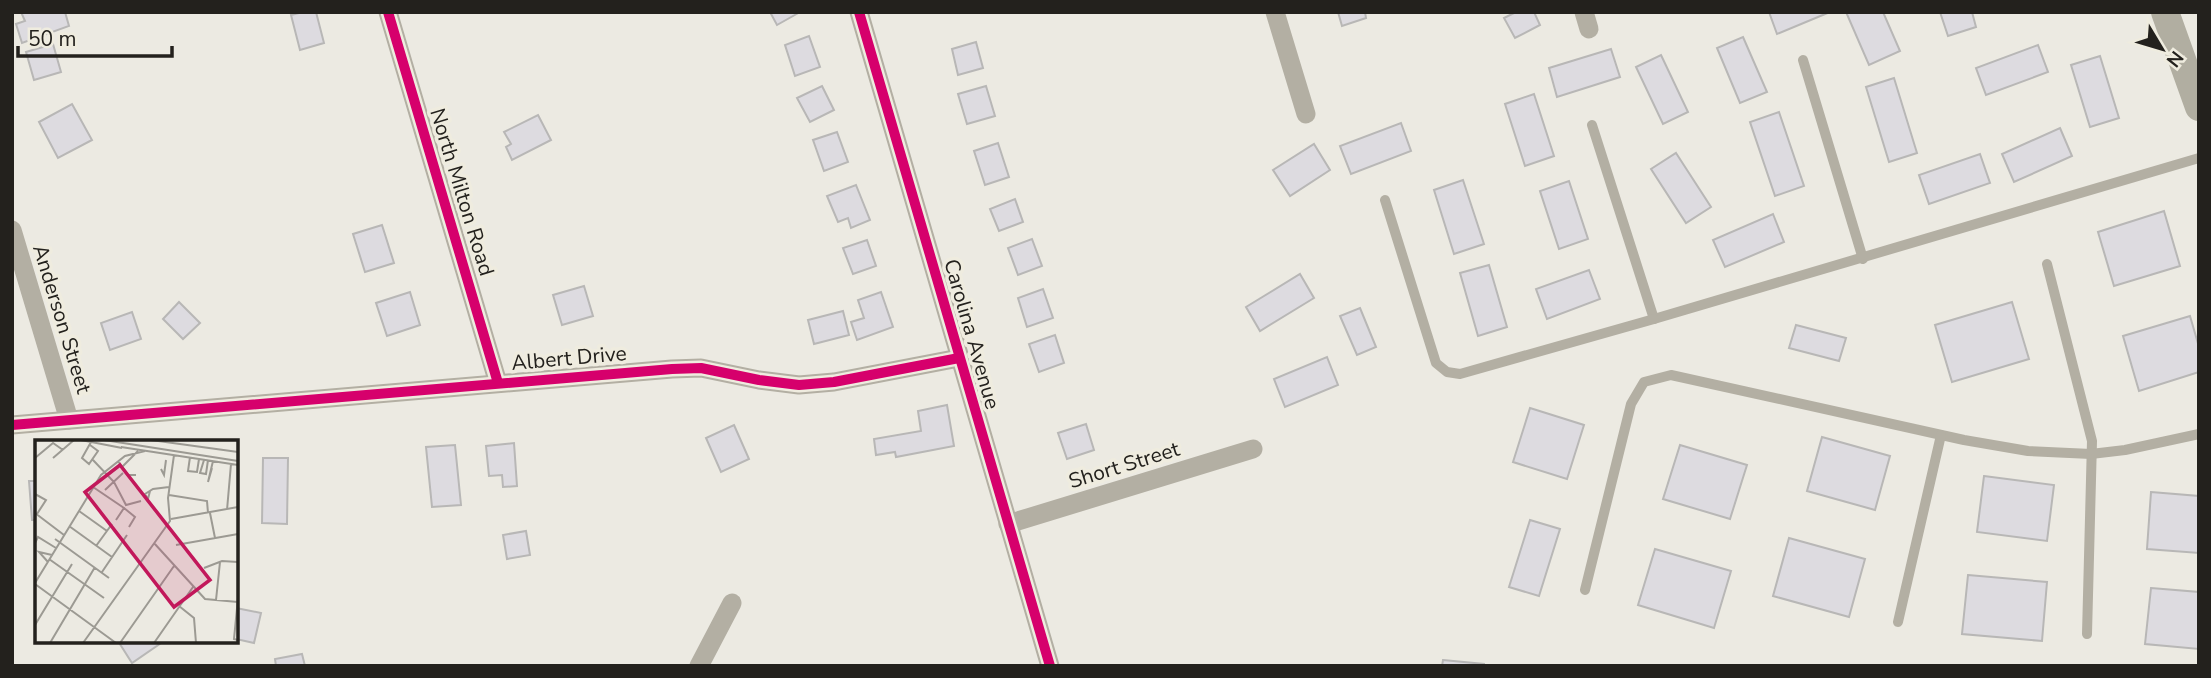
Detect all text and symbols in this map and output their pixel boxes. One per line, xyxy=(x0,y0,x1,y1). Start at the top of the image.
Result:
scale bar xyxy=(18,14,172,58)
north arrow xyxy=(2127,14,2197,84)
text: 50 m xyxy=(28,25,77,53)
text: N xyxy=(2160,45,2189,72)
street label: North Milton Road xyxy=(423,105,501,279)
street label: Anderson Street xyxy=(26,241,98,398)
street label: Carolina Avenue xyxy=(937,256,1007,412)
street label: Albert Drive xyxy=(510,339,628,377)
street label: Short Street xyxy=(1065,435,1184,495)
inset map xyxy=(35,440,238,643)

